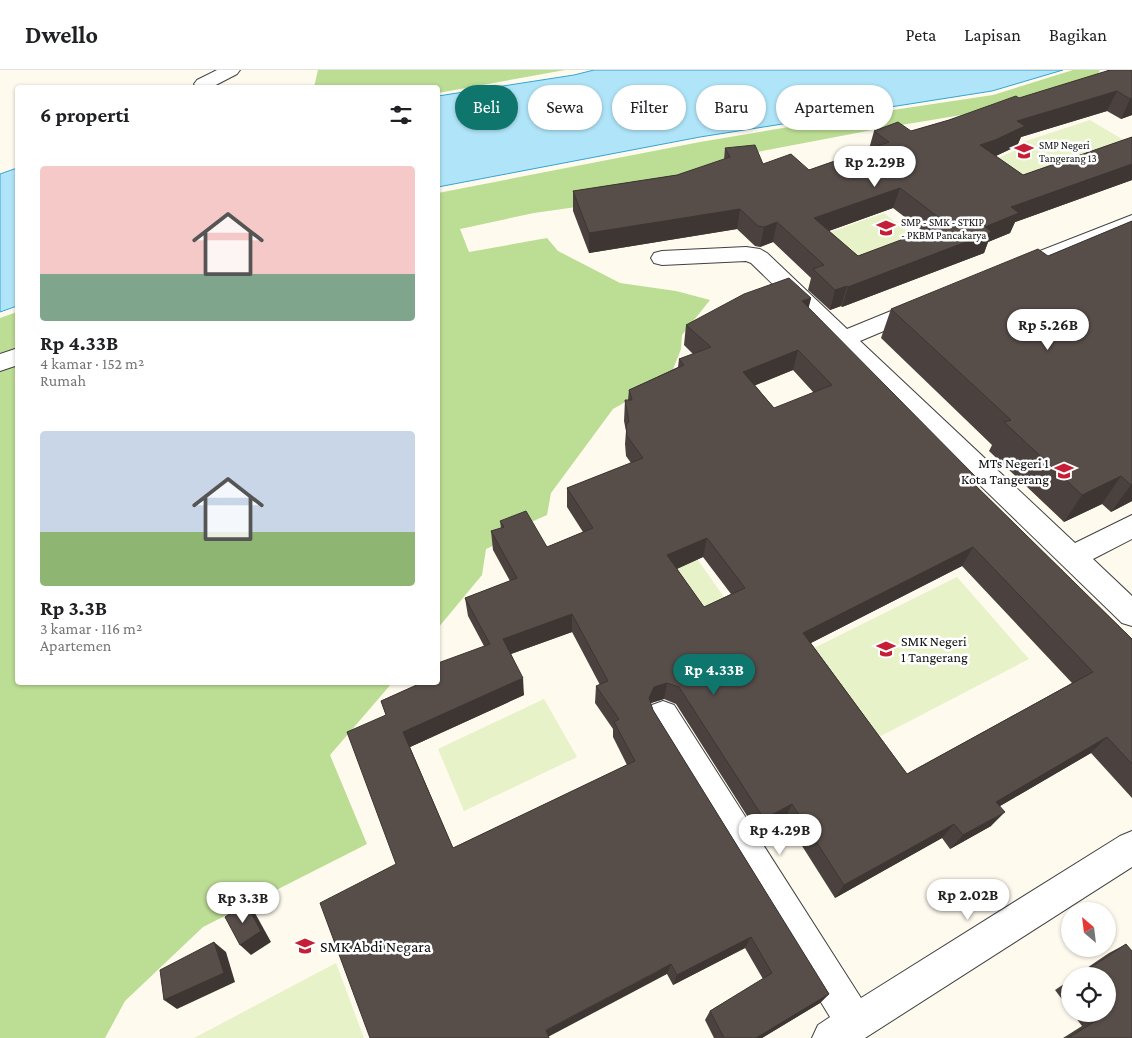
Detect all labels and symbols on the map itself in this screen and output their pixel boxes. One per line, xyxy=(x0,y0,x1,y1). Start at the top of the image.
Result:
place label: SMP Negeri Tangerang 13 xyxy=(1039,139,1097,165)
school or university icon: SMP Negeri Tangerang 13 xyxy=(1013,140,1035,162)
pin: Rp 2.29B xyxy=(823,146,927,188)
place label: SMP - SMK - STKIP - PKBM Pancakarya xyxy=(901,216,986,242)
school or university icon: SMP - SMK - STKIP - PKBM Pancakarya xyxy=(875,217,897,239)
pin: Rp 5.26B xyxy=(996,308,1100,351)
place label: MTs Negeri 1 Kota Tangerang xyxy=(961,455,1049,487)
school or university icon: MTs Negeri 1 Kota Tangerang xyxy=(1053,460,1075,482)
place label: SMK Negeri 1 Tangerang xyxy=(901,633,968,665)
school or university icon: SMK Negeri 1 Tangerang xyxy=(875,638,897,660)
pin: Rp 4.33B xyxy=(662,654,766,696)
pin: Rp 4.29B xyxy=(728,814,832,856)
pin: Rp 2.02B xyxy=(916,878,1020,921)
pin: Rp 3.3B xyxy=(197,882,289,924)
north arrow xyxy=(1061,902,1116,958)
school or university icon: SMK Abdi Negara xyxy=(294,935,316,957)
place label: SMK Abdi Negara xyxy=(320,938,432,956)

